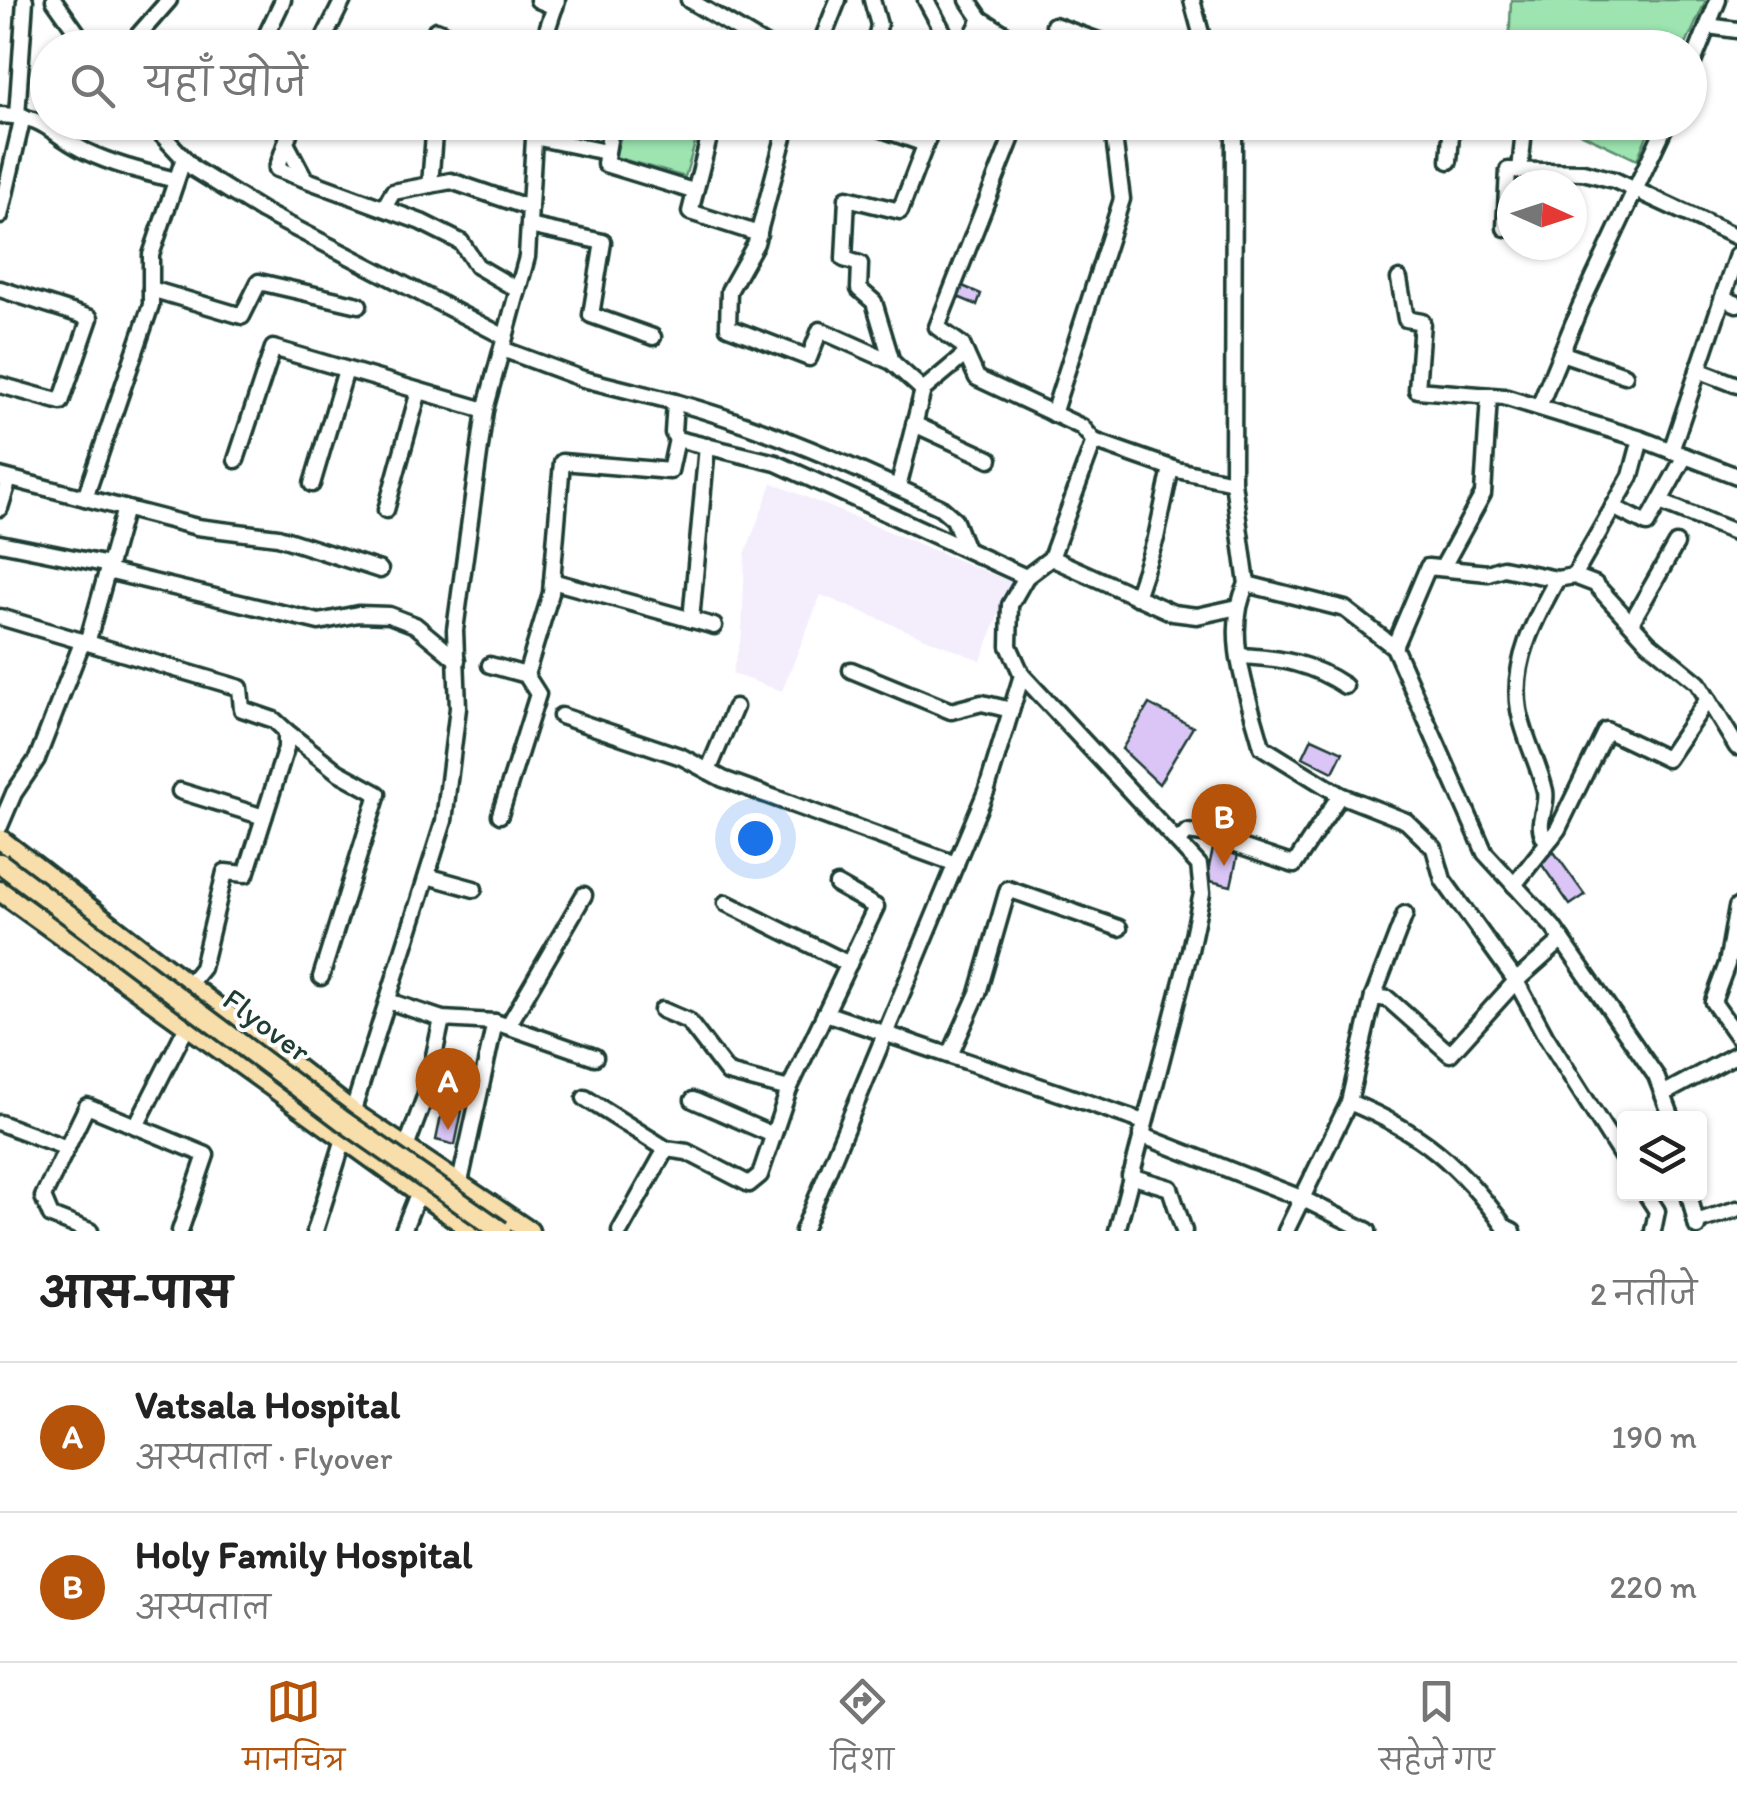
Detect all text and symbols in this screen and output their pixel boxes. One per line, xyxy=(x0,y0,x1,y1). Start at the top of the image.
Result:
search box xyxy=(30,30,1707,140)
icon: search xyxy=(65,58,120,113)
text: यहाँ खोजें xyxy=(145,59,307,105)
north arrow xyxy=(1497,170,1587,260)
pin: B xyxy=(1192,784,1256,866)
your location xyxy=(730,813,781,864)
street label: Flyover xyxy=(216,980,318,1070)
pin: A xyxy=(416,1048,480,1130)
map controls xyxy=(1617,1111,1707,1201)
button: layers xyxy=(1617,1111,1707,1201)
text: आस-पास xyxy=(40,1267,232,1318)
text: 2 नतीजे xyxy=(1590,1275,1697,1313)
text: Vatsala Hospital xyxy=(135,1382,400,1428)
text: A xyxy=(62,1418,83,1456)
text: 190 m xyxy=(1612,1418,1697,1456)
text: अस्पताल · Flyover xyxy=(135,1439,393,1477)
text: Holy Family Hospital xyxy=(135,1532,472,1578)
text: B xyxy=(62,1568,83,1606)
text: 220 m xyxy=(1610,1568,1697,1606)
text: अस्पताल xyxy=(135,1589,271,1627)
tab: मानचित्र xyxy=(243,1674,345,1791)
tab: दिशा xyxy=(830,1674,894,1791)
tab: सहेजे गए xyxy=(1379,1674,1494,1791)

